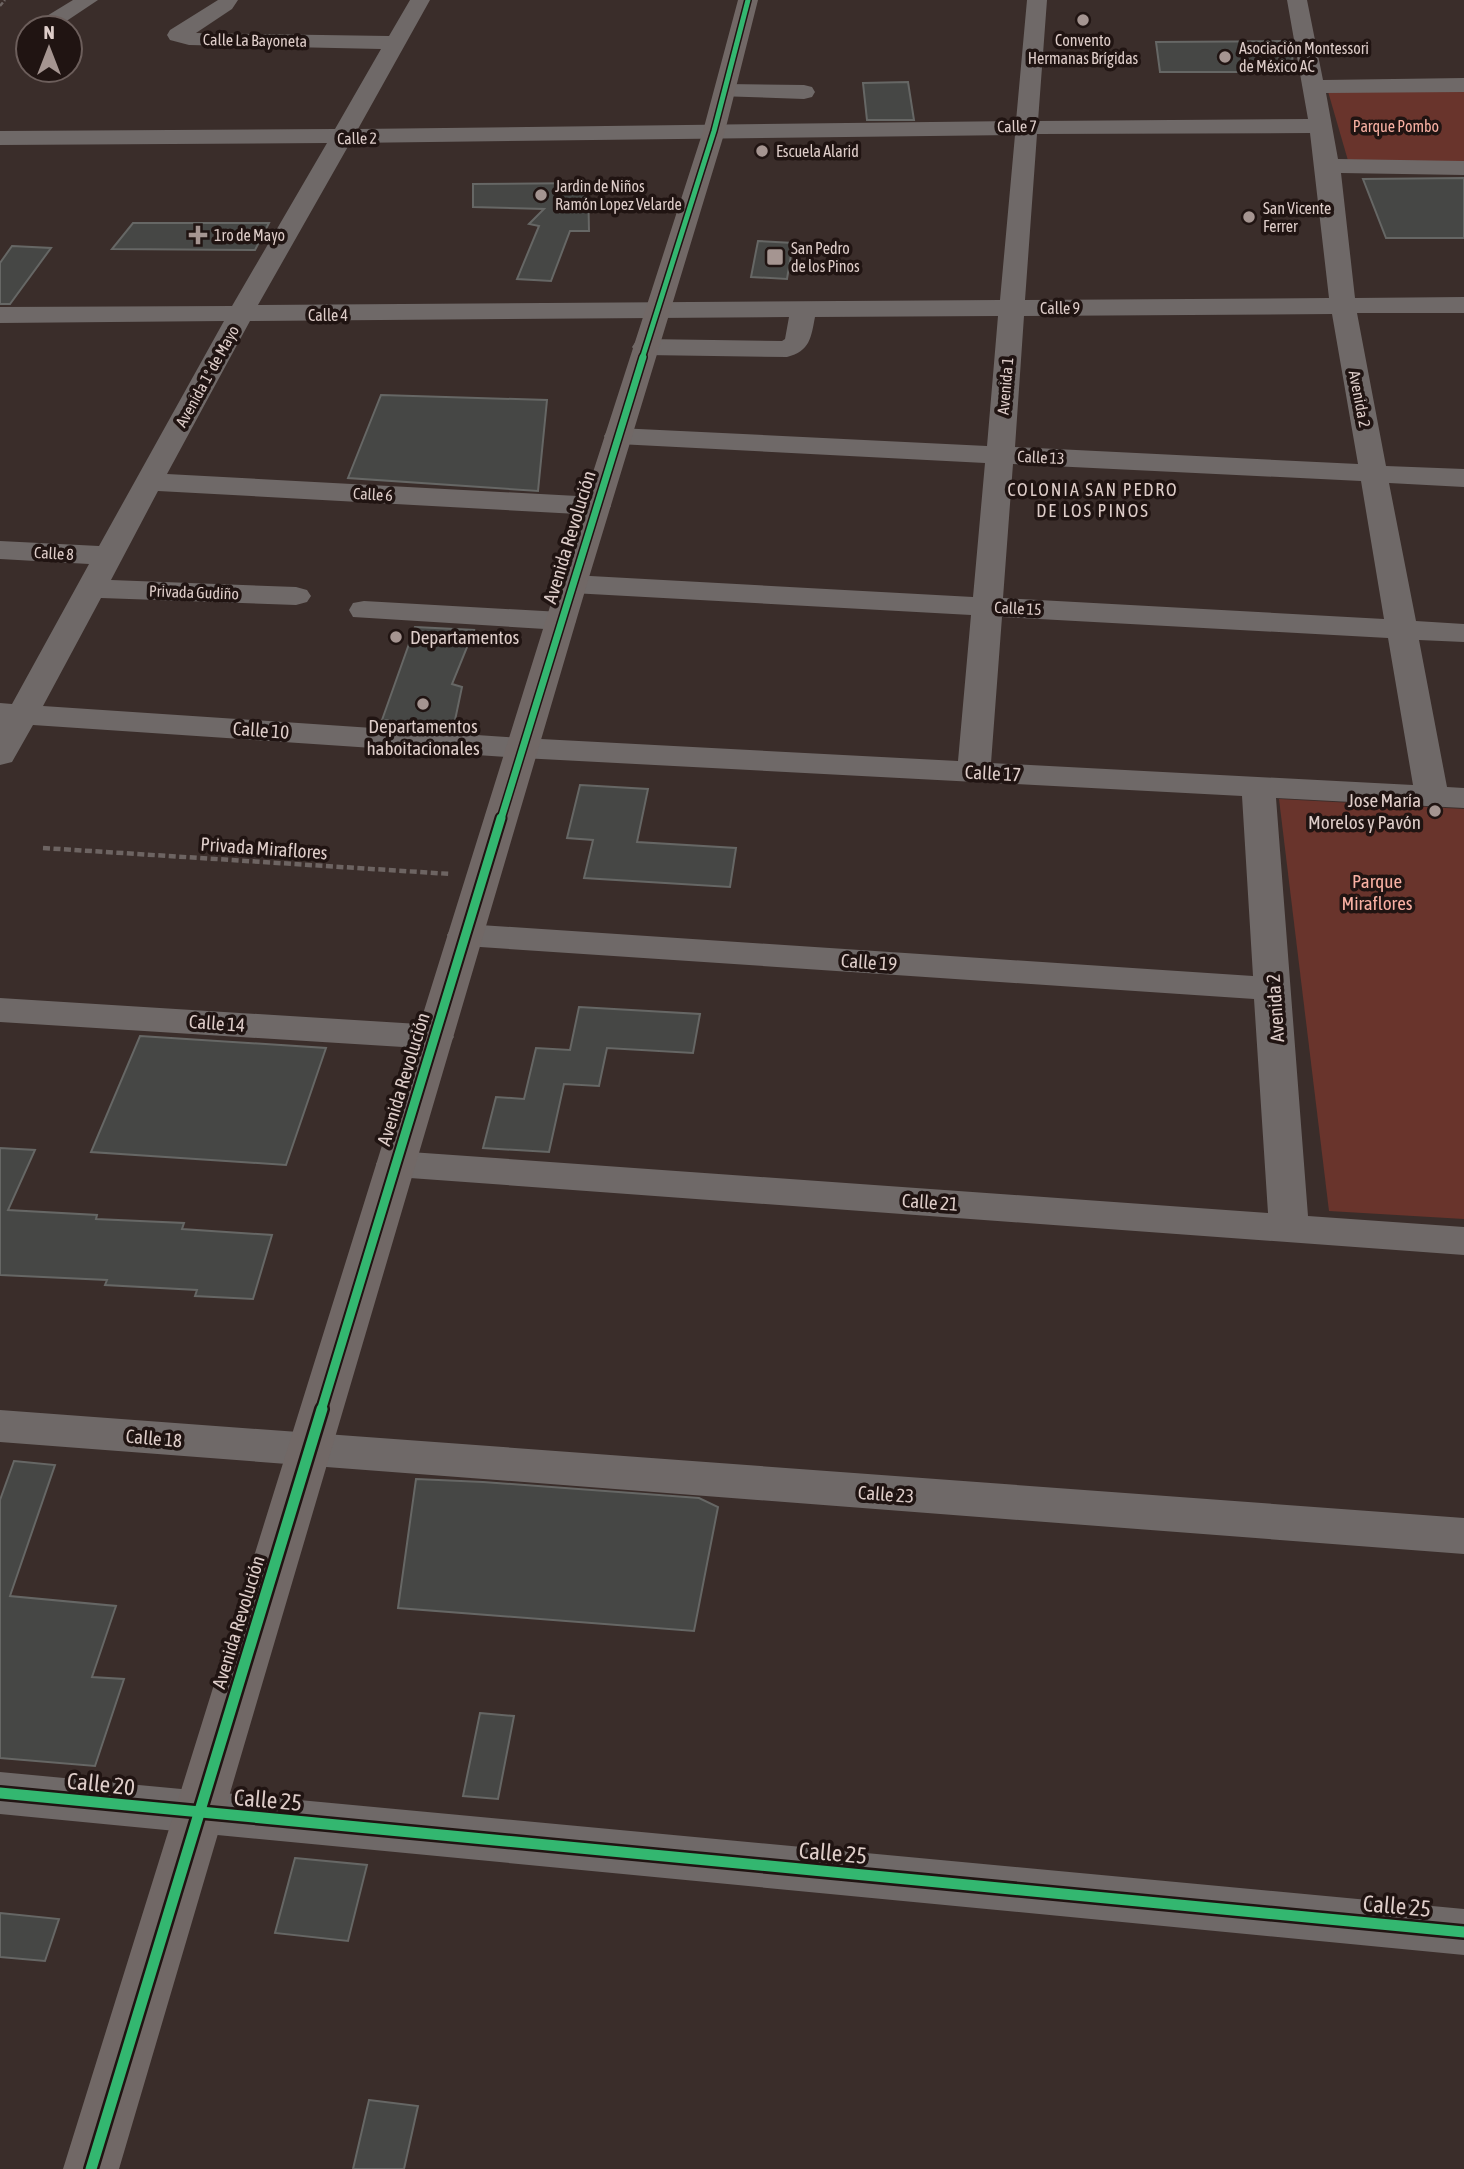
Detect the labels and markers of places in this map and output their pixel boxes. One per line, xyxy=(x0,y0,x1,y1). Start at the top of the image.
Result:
marker: Convento Hermanas Brígidas xyxy=(1075,12,1091,28)
place label: Convento Hermanas Brígidas xyxy=(1028,31,1139,68)
place label: Asociación Montessori de México AC xyxy=(1239,39,1369,75)
marker: Asociación Montessori de México AC xyxy=(1217,49,1233,65)
place label: Escuela Alarid xyxy=(776,142,859,160)
marker: Escuela Alarid xyxy=(754,143,770,159)
place label: Jardin de Niños Ramón Lopez Velarde xyxy=(555,177,682,214)
marker: Jardin de Niños Ramón Lopez Velarde xyxy=(533,187,549,203)
place label: San Vicente Ferrer xyxy=(1263,199,1331,235)
marker: San Vicente Ferrer xyxy=(1241,209,1257,225)
marker: 1ro de Mayo xyxy=(188,225,208,245)
place label: 1ro de Mayo xyxy=(214,226,285,245)
place label: San Pedro de los Pinos xyxy=(791,239,860,275)
marker: San Pedro de los Pinos xyxy=(765,247,785,267)
place label: Departamentos xyxy=(410,626,520,648)
marker: Departamentos xyxy=(388,629,404,645)
marker: Departamentos haboitacionales xyxy=(415,696,431,712)
place label: Departamentos haboitacionales xyxy=(366,715,480,759)
place label: Jose María Morelos y Pavón xyxy=(1308,789,1421,833)
marker: Jose María Morelos y Pavón xyxy=(1427,803,1443,819)

